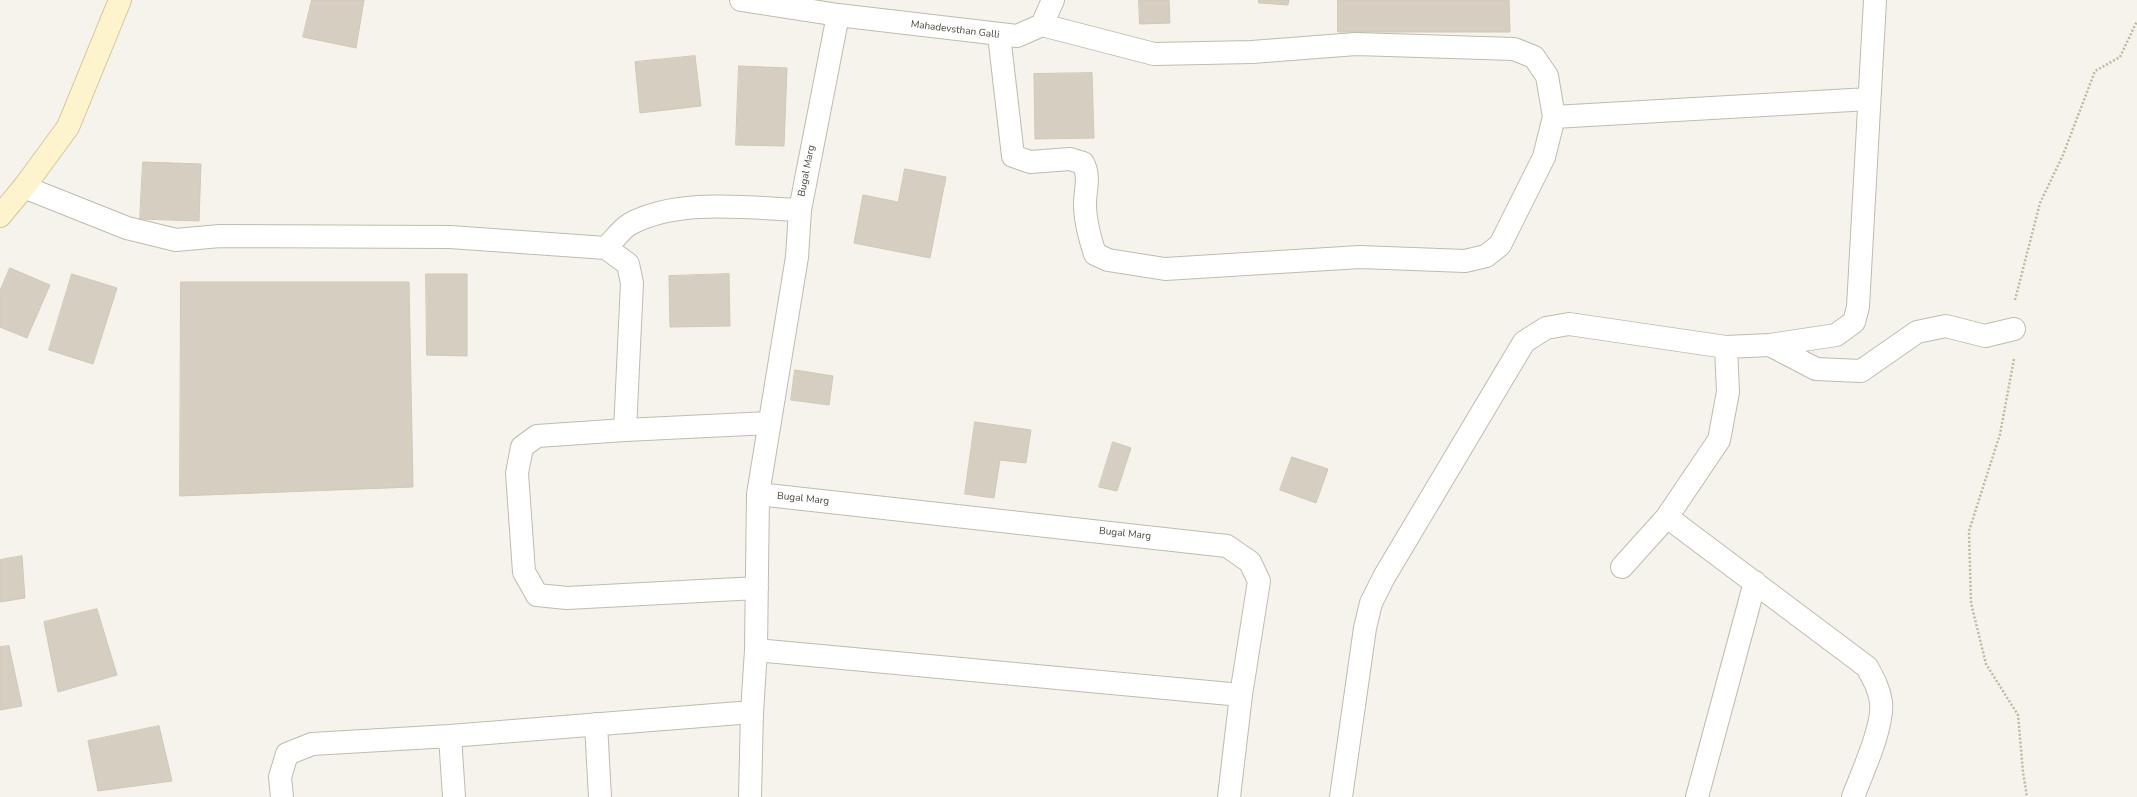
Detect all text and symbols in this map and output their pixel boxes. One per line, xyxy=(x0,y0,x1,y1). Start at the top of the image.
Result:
street label: Mahadevsthan Galli xyxy=(910,19,1000,41)
street label: Bugal Marg xyxy=(796,144,818,198)
street label: Bugal Marg xyxy=(776,490,830,508)
street label: Bugal Marg xyxy=(1098,525,1152,543)

